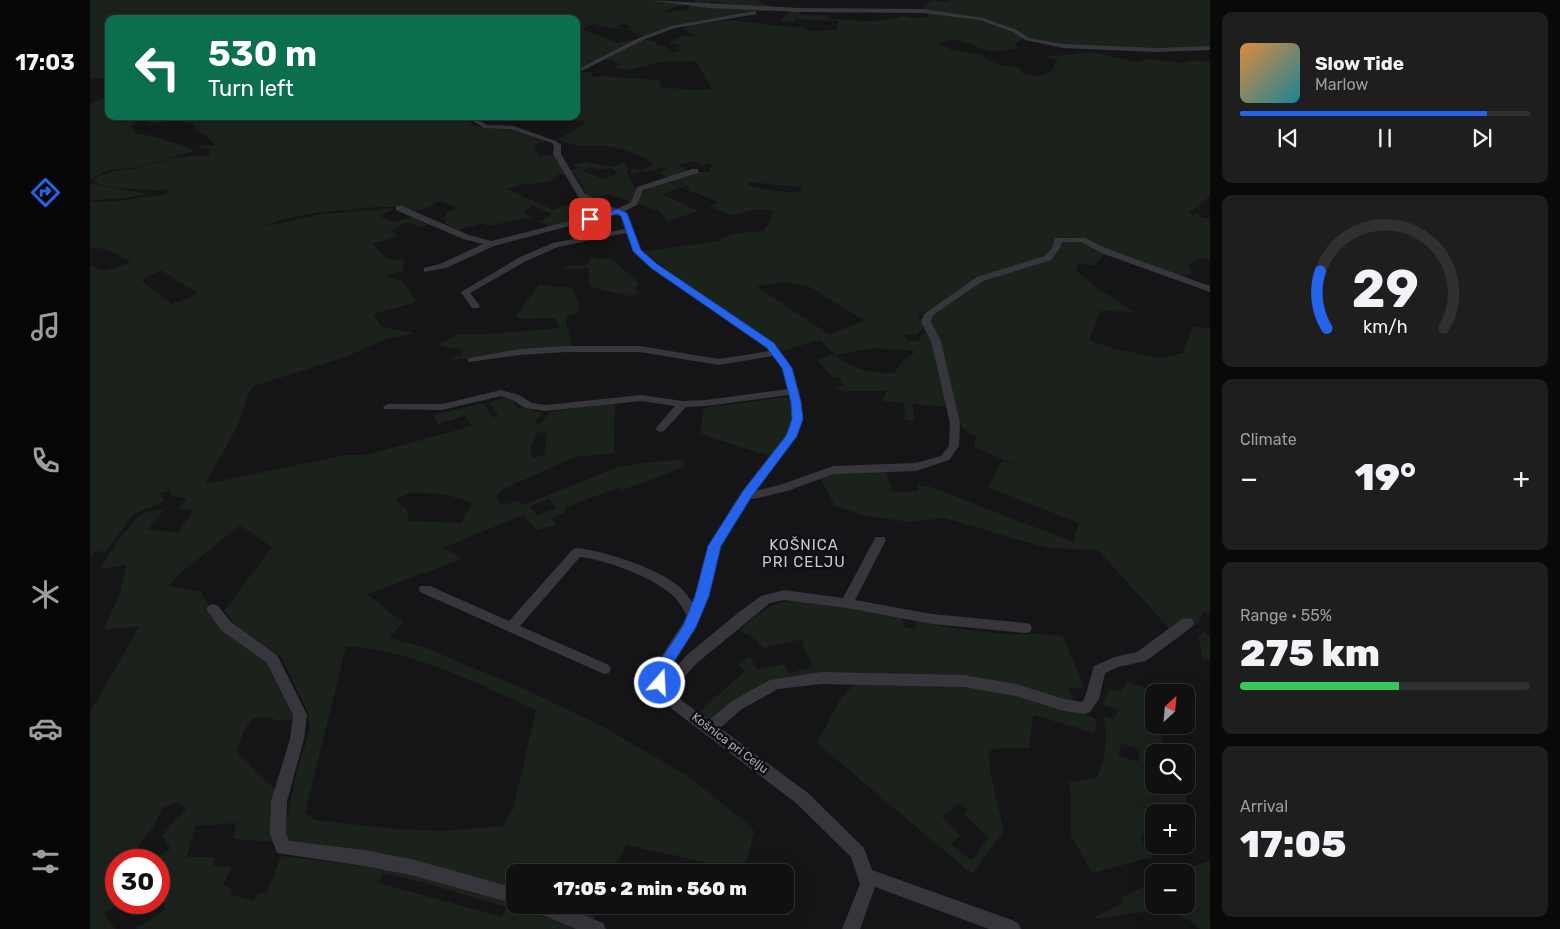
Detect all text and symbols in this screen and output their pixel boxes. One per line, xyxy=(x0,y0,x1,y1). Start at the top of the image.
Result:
text: 530 m xyxy=(208,33,317,75)
icon: left xyxy=(125,35,190,100)
text: 17:03 xyxy=(15,49,75,76)
text: Slow Tide xyxy=(1315,52,1404,75)
text: Turn left xyxy=(208,75,294,102)
text: Marlow xyxy=(1315,75,1368,94)
icon: previous xyxy=(1274,124,1302,152)
icon: pause xyxy=(1371,124,1399,152)
icon: next xyxy=(1468,124,1496,152)
icon: directions xyxy=(28,175,63,210)
pin xyxy=(569,198,611,240)
icon: arrive xyxy=(576,205,604,233)
text: 29 xyxy=(1351,258,1419,320)
icon: music xyxy=(28,309,63,344)
text: km/h xyxy=(1363,316,1407,337)
text: Climate xyxy=(1240,430,1297,449)
icon: phone xyxy=(28,443,63,478)
text: 19° xyxy=(1355,454,1416,500)
text: − xyxy=(1240,462,1258,495)
text: + xyxy=(1513,462,1530,495)
district label: KOŠNICA PRI CELJU xyxy=(762,536,846,571)
icon: climate xyxy=(28,577,63,612)
text: Range · 55% xyxy=(1240,606,1332,625)
text: 275 km xyxy=(1240,630,1380,676)
position arrow xyxy=(633,656,685,708)
north arrow xyxy=(1145,684,1195,734)
map controls xyxy=(1145,684,1195,914)
street label: Košnica pri Celju xyxy=(689,710,771,776)
icon: car xyxy=(28,711,63,746)
button: search xyxy=(1145,744,1195,794)
text: Arrival xyxy=(1240,797,1288,816)
button: + xyxy=(1145,804,1195,854)
text: 17:05 xyxy=(1240,821,1346,867)
icon: filters xyxy=(28,844,63,879)
speed limit sign: 30 xyxy=(105,849,170,914)
button: − xyxy=(1145,864,1195,914)
text: 17:05 · 2 min · 560 m xyxy=(553,877,747,900)

